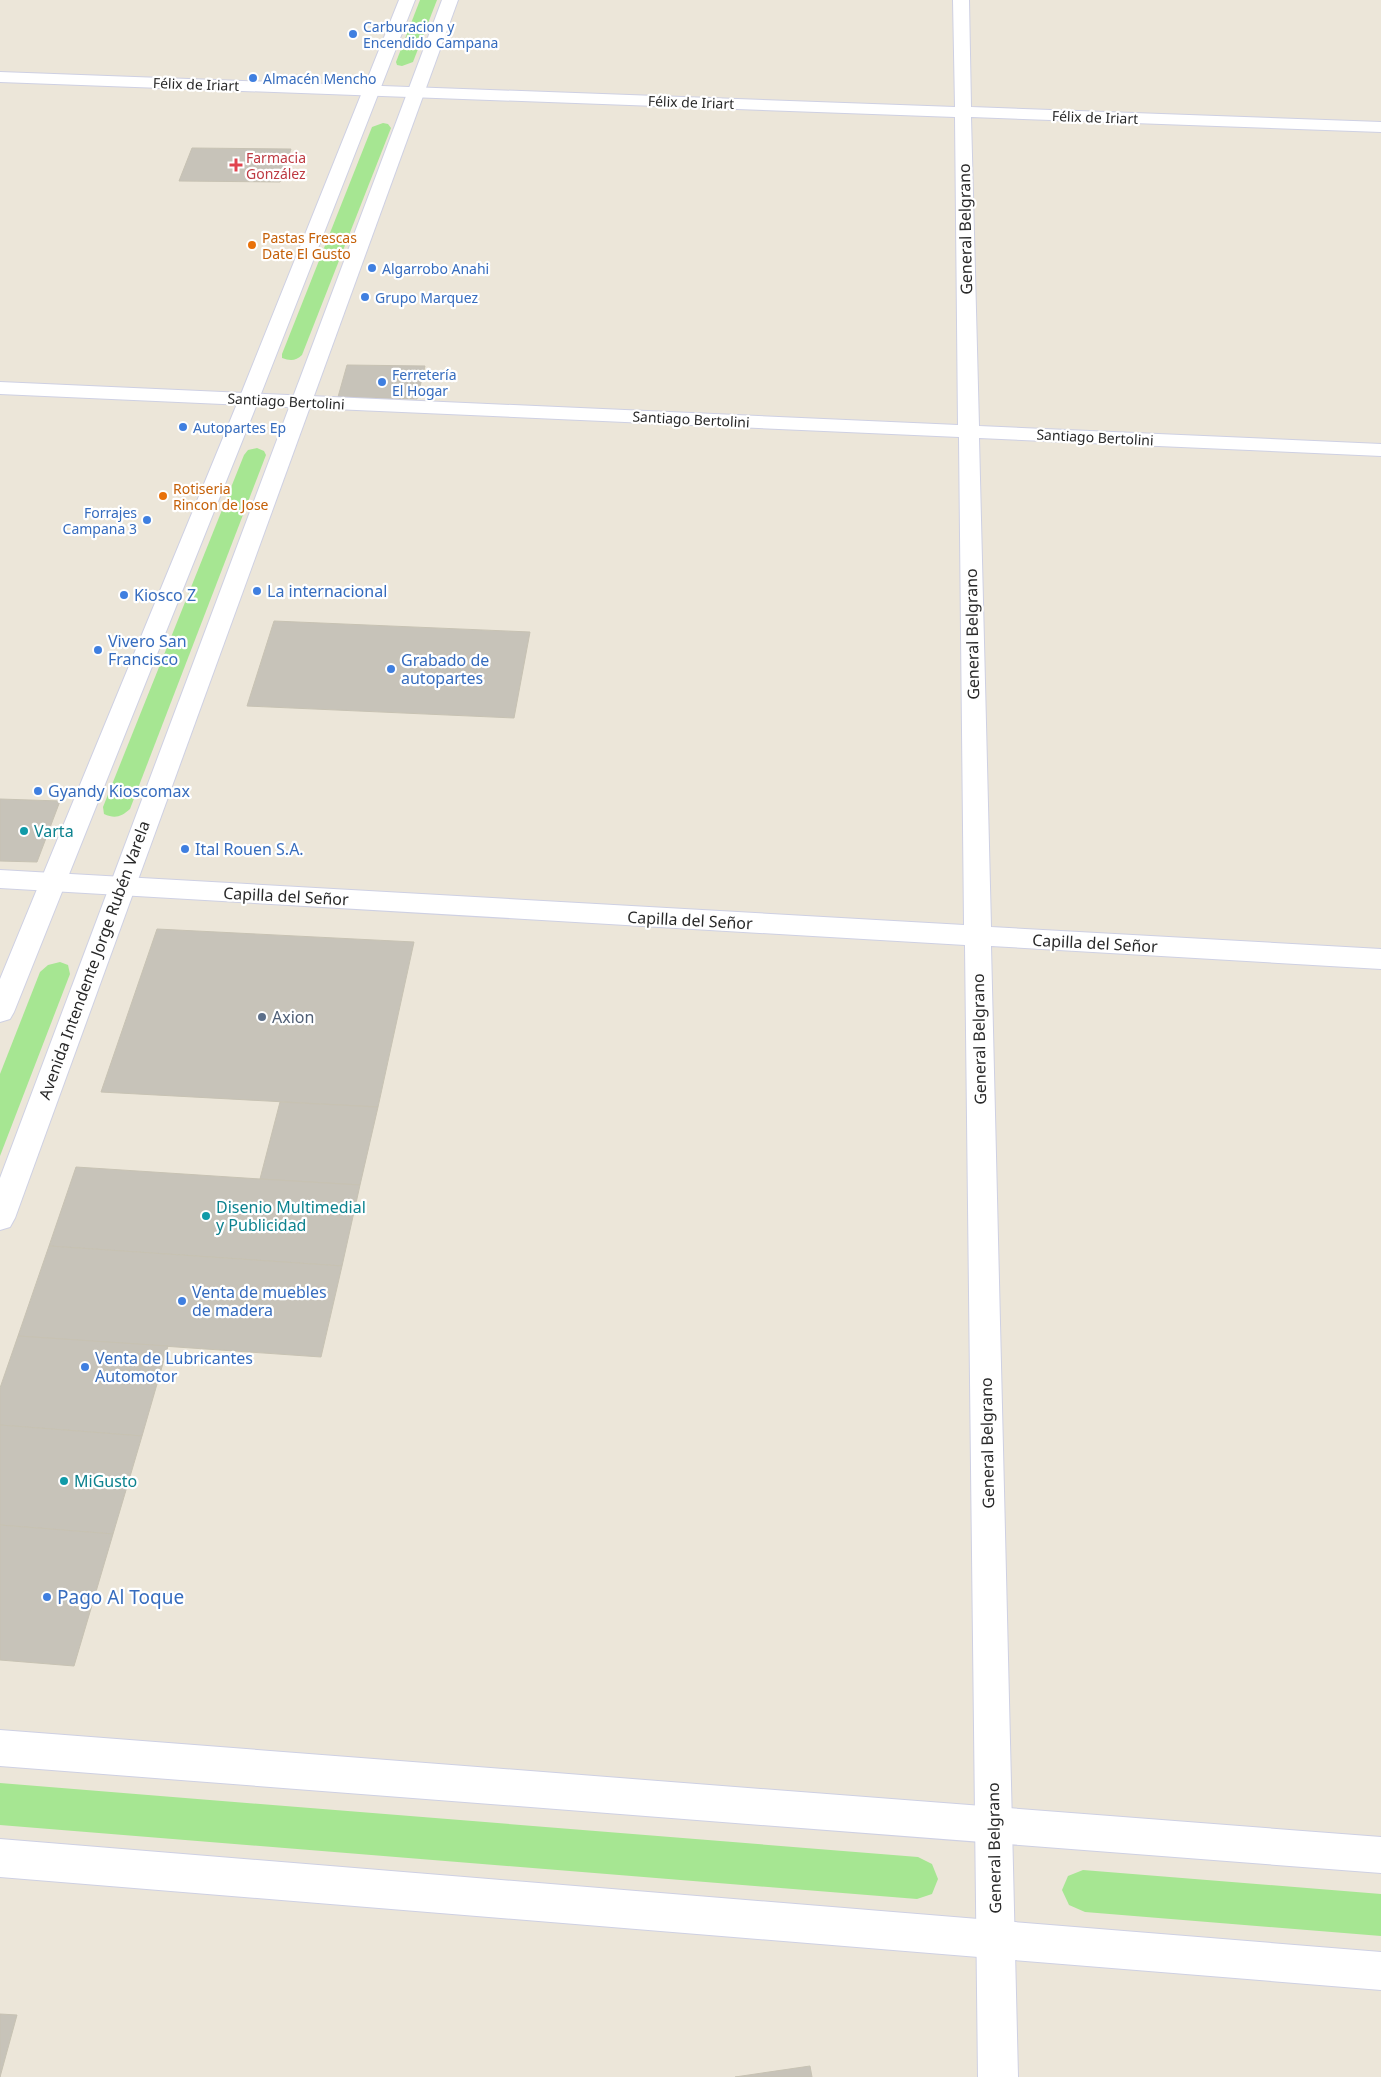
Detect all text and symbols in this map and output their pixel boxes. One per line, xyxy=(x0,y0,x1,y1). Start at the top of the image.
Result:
place label: Carburacion y Encendido Campana xyxy=(363,17,498,52)
marker: Carburacion y Encendido Campana xyxy=(347,28,359,40)
place label: Almacén Mencho xyxy=(263,69,377,88)
marker: Almacén Mencho xyxy=(247,72,259,84)
street label: Félix de Iriart xyxy=(152,73,240,95)
street label: Félix de Iriart xyxy=(647,91,735,113)
street label: Félix de Iriart xyxy=(1051,106,1139,128)
place label: Farmacia González xyxy=(246,148,306,183)
marker: Farmacia González xyxy=(230,159,242,171)
street label: General Belgrano xyxy=(953,163,977,295)
place label: Pastas Frescas Date El Gusto xyxy=(262,228,357,263)
marker: Pastas Frescas Date El Gusto xyxy=(246,239,258,251)
place label: Algarrobo Anahi xyxy=(382,259,489,278)
marker: Algarrobo Anahi xyxy=(366,262,378,274)
place label: Grupo Marquez xyxy=(375,288,478,307)
marker: Grupo Marquez xyxy=(359,291,371,303)
place label: Ferretería El Hogar xyxy=(392,365,457,400)
marker: Ferretería El Hogar xyxy=(376,376,388,388)
street label: Santiago Bertolini xyxy=(227,388,345,414)
street label: Santiago Bertolini xyxy=(632,406,750,432)
place label: Autopartes Ep xyxy=(193,418,286,437)
marker: Autopartes Ep xyxy=(177,421,189,433)
street label: Santiago Bertolini xyxy=(1036,424,1154,450)
place label: Rotiseria Rincon de Jose xyxy=(173,479,269,514)
marker: Rotiseria Rincon de Jose xyxy=(157,490,169,502)
place label: Forrajes Campana 3 xyxy=(63,503,137,538)
marker: Forrajes Campana 3 xyxy=(141,514,153,526)
street label: General Belgrano xyxy=(960,568,984,700)
place label: La internacional xyxy=(267,580,387,602)
place label: Kiosco Z xyxy=(134,584,196,606)
marker: La internacional xyxy=(251,585,263,597)
marker: Kiosco Z xyxy=(118,589,130,601)
place label: Vivero San Francisco xyxy=(108,630,187,670)
marker: Vivero San Francisco xyxy=(92,644,104,656)
place label: Grabado de autopartes xyxy=(401,649,489,689)
marker: Grabado de autopartes xyxy=(385,663,397,675)
place label: Gyandy Kioscomax xyxy=(48,780,191,802)
marker: Gyandy Kioscomax xyxy=(32,785,44,797)
street label: Avenida Intendente Jorge Rubén Varela xyxy=(33,818,155,1102)
place label: Varta xyxy=(34,820,74,842)
marker: Varta xyxy=(18,825,30,837)
place label: Ital Rouen S.A. xyxy=(195,838,304,860)
marker: Ital Rouen S.A. xyxy=(179,843,191,855)
street label: Capilla del Señor xyxy=(223,882,350,910)
street label: Capilla del Señor xyxy=(627,906,754,934)
street label: Capilla del Señor xyxy=(1032,929,1159,957)
street label: General Belgrano xyxy=(967,973,991,1105)
place label: Axion xyxy=(272,1006,314,1028)
marker: Axion xyxy=(256,1011,268,1023)
place label: Disenio Multimedial y Publicidad xyxy=(216,1196,366,1236)
marker: Disenio Multimedial y Publicidad xyxy=(200,1210,212,1222)
place label: Venta de muebles de madera xyxy=(192,1281,327,1321)
marker: Venta de muebles de madera xyxy=(176,1295,188,1307)
place label: Venta de Lubricantes Automotor xyxy=(95,1347,253,1387)
marker: Venta de Lubricantes Automotor xyxy=(79,1361,91,1373)
street label: General Belgrano xyxy=(975,1377,999,1509)
place label: MiGusto xyxy=(74,1470,137,1492)
marker: MiGusto xyxy=(58,1475,70,1487)
place label: Pago Al Toque xyxy=(57,1584,184,1610)
marker: Pago Al Toque xyxy=(41,1591,53,1603)
street label: General Belgrano xyxy=(982,1782,1006,1914)

